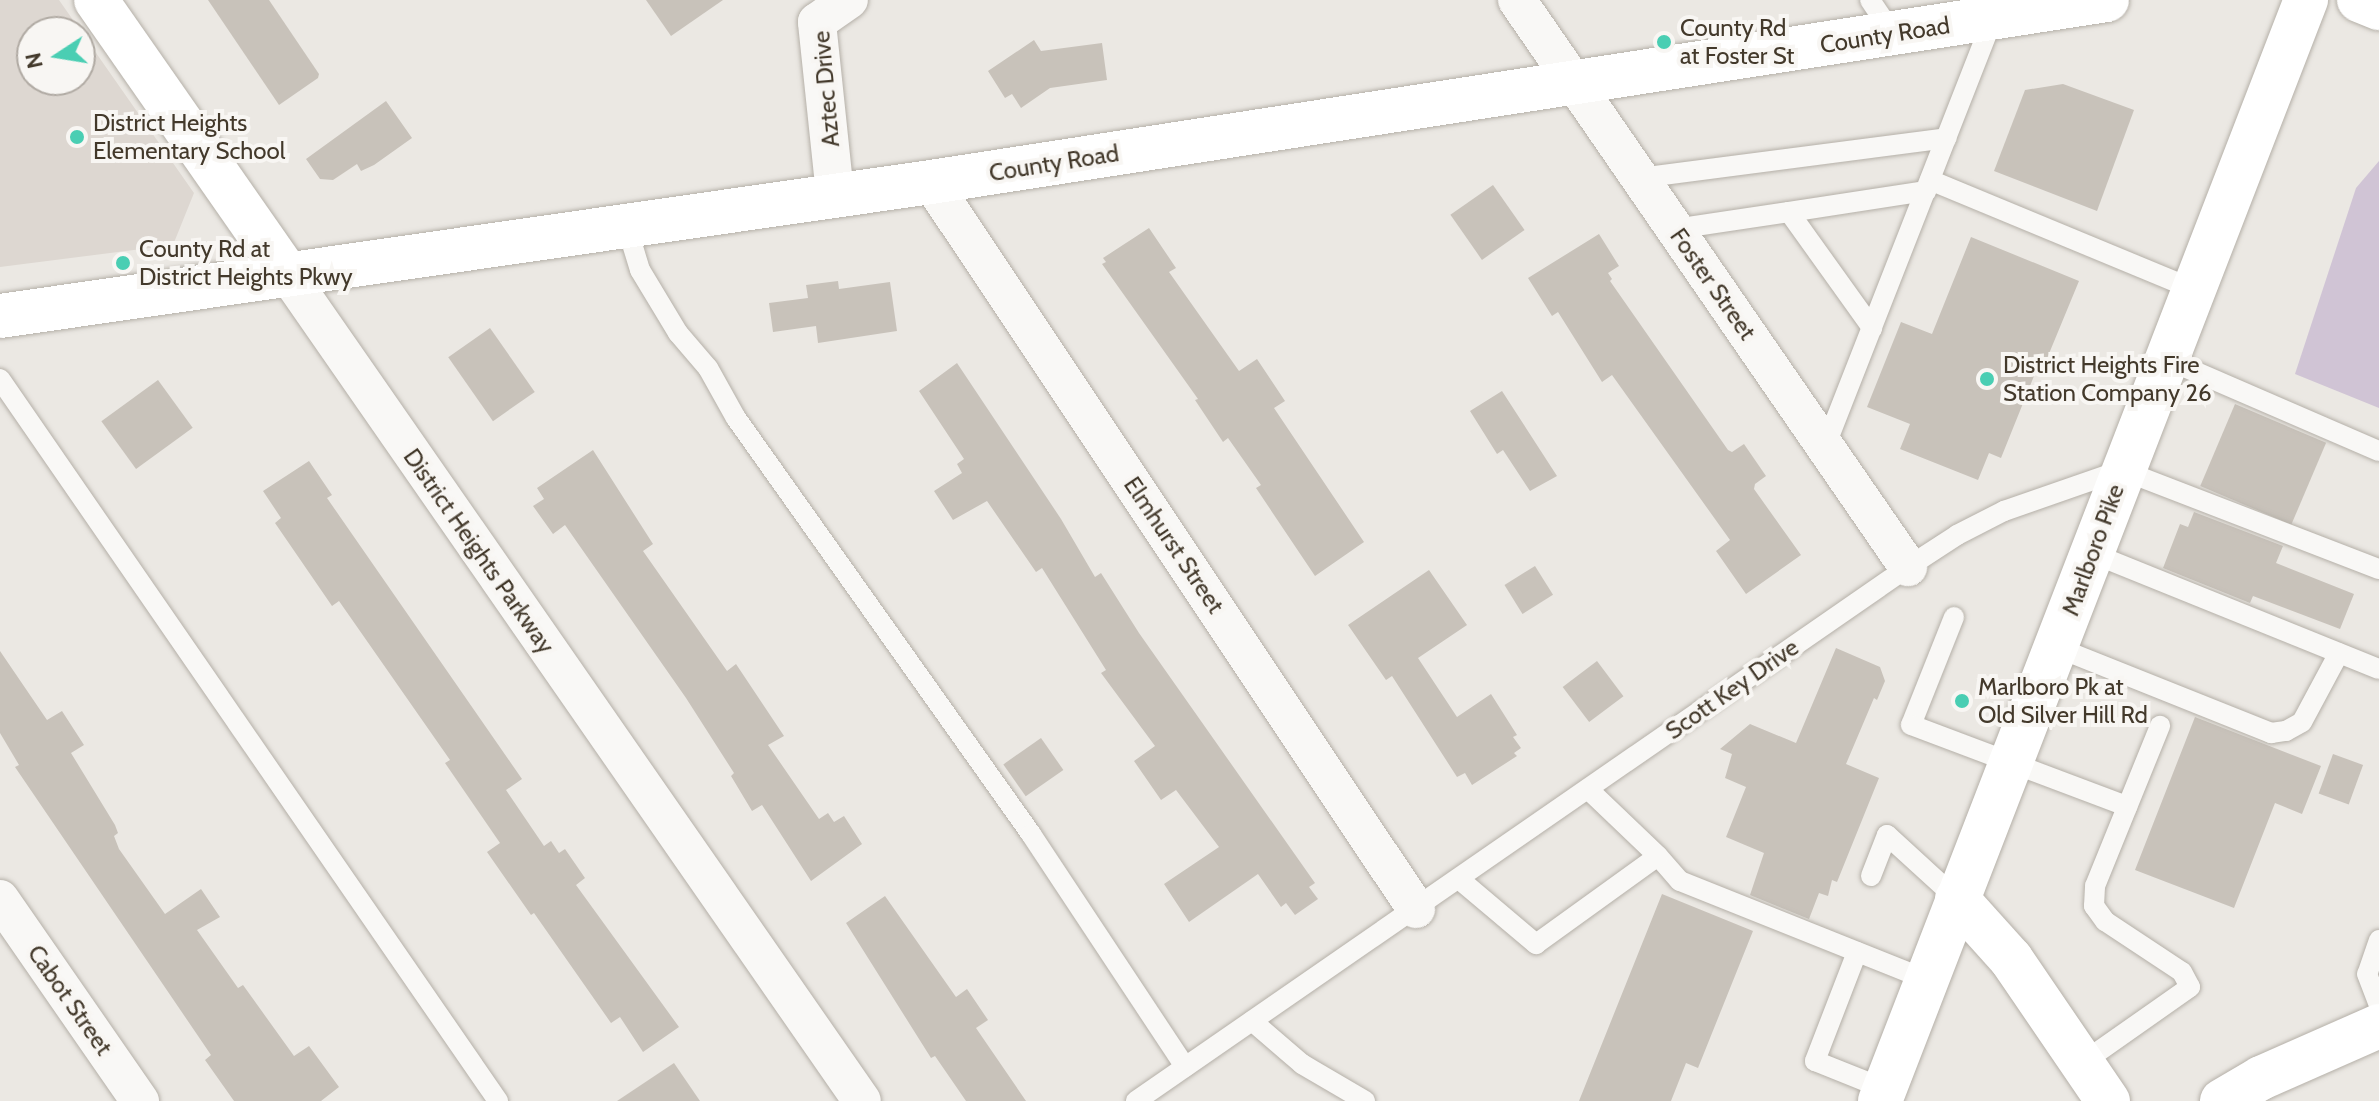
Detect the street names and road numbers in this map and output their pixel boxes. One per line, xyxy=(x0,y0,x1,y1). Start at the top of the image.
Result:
street label: County Road xyxy=(1818,11,1952,59)
street label: Aztec Drive xyxy=(807,30,845,148)
street label: County Road xyxy=(987,139,1121,187)
street label: Foster Street xyxy=(1664,223,1762,345)
street label: District Heights Parkway xyxy=(397,443,561,659)
street label: Elmhurst Street xyxy=(1118,471,1230,619)
street label: Marlboro Pike xyxy=(2056,480,2130,620)
street label: Scott Key Drive xyxy=(1660,633,1804,745)
street label: Cabot Street xyxy=(22,939,118,1061)

